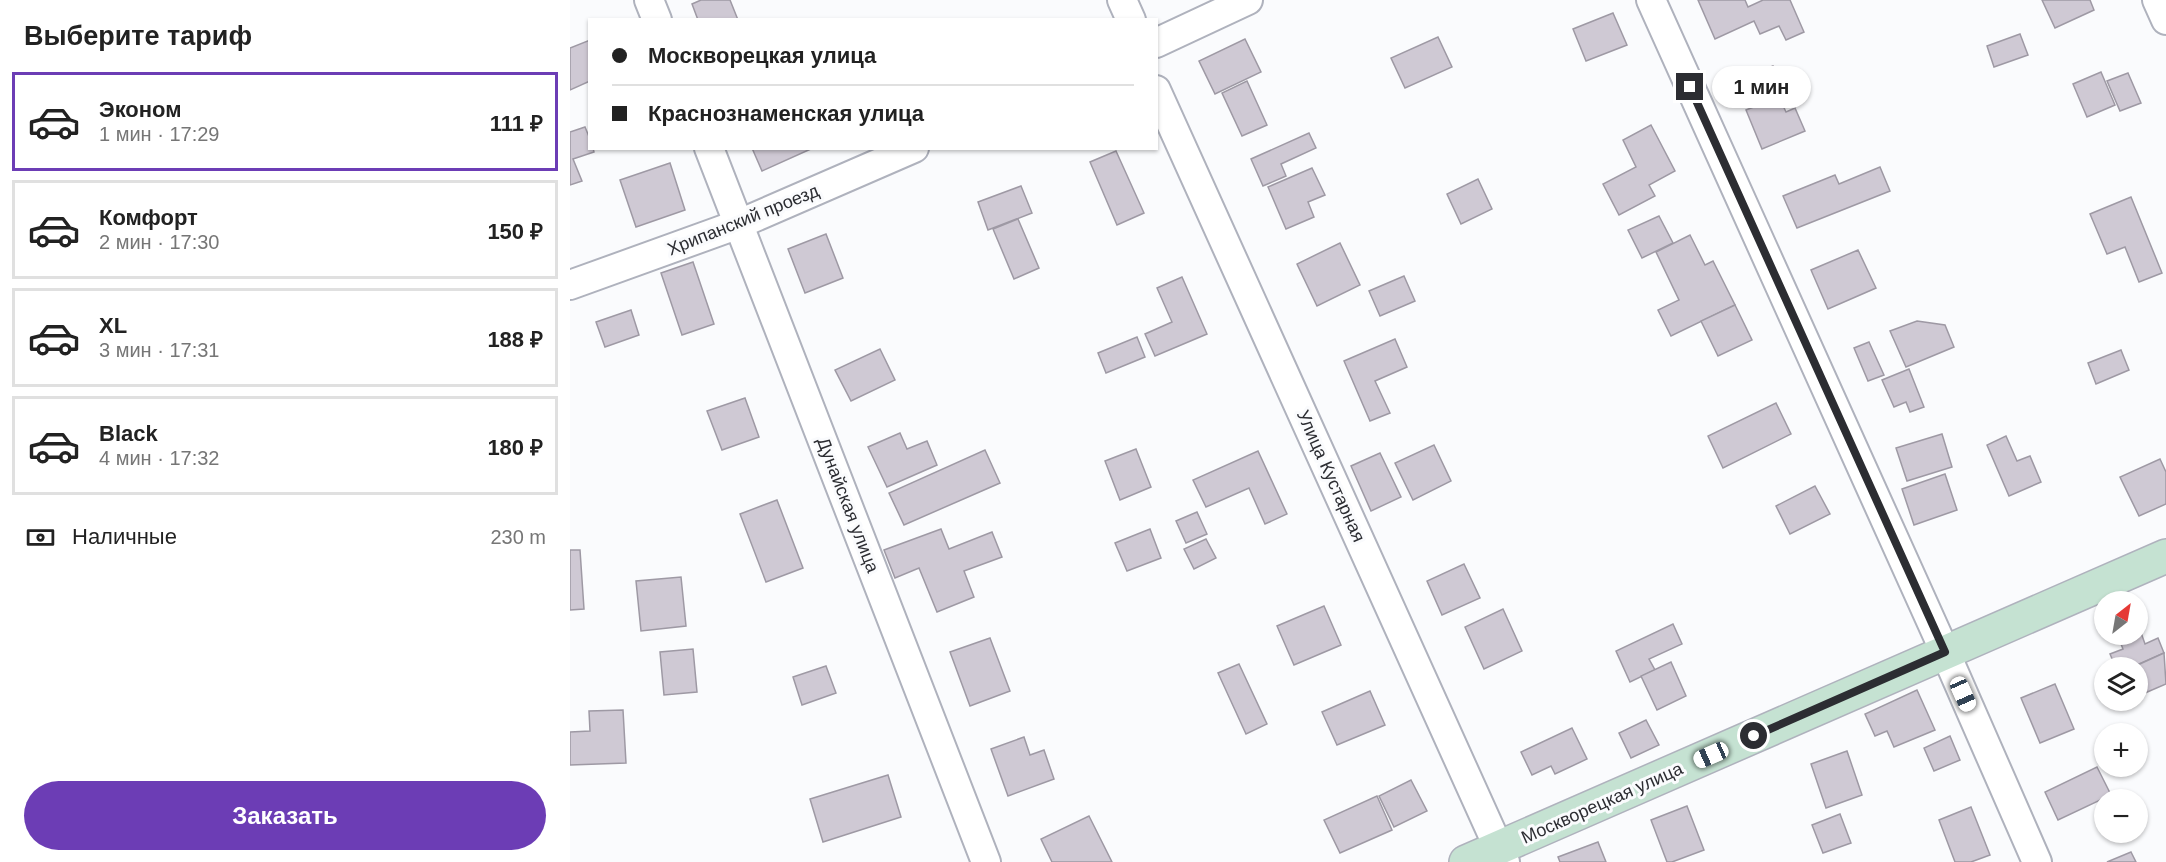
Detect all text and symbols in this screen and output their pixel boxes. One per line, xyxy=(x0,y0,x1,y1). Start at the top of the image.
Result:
text: Выберите тариф xyxy=(24,21,252,51)
text: Москворецкая улица xyxy=(648,43,876,68)
callout: 1 мин xyxy=(1711,66,1810,108)
route end xyxy=(1676,73,1703,100)
text: 1 мин xyxy=(1734,76,1789,98)
icon: car xyxy=(27,95,81,149)
text: Эконом xyxy=(99,97,182,122)
text: Краснознаменская улица xyxy=(648,101,924,126)
text: 111 ₽ xyxy=(490,111,543,136)
text: 1 мин · 17:29 xyxy=(99,123,219,145)
street label: Хрипанский проезд xyxy=(664,180,822,260)
icon: car xyxy=(27,203,81,257)
text: Комфорт xyxy=(99,205,198,230)
text: 150 ₽ xyxy=(487,219,543,244)
text: 2 мин · 17:30 xyxy=(99,231,219,253)
icon: car xyxy=(27,311,81,365)
text: XL xyxy=(99,313,127,338)
text: 188 ₽ xyxy=(487,327,543,352)
text: 3 мин · 17:31 xyxy=(99,339,219,361)
street label: Улица Кустарная xyxy=(1293,407,1369,545)
icon: car xyxy=(27,419,81,473)
text: Black xyxy=(99,421,158,446)
text: 180 ₽ xyxy=(487,435,543,460)
street label: Дунайская улица xyxy=(813,435,883,576)
text: 4 мин · 17:32 xyxy=(99,447,219,469)
icon: cash xyxy=(24,521,57,554)
text: Наличные xyxy=(72,524,177,549)
text: 230 m xyxy=(490,526,546,548)
north arrow xyxy=(2094,591,2148,645)
map controls xyxy=(2094,591,2148,843)
button: layers xyxy=(2094,657,2148,711)
car xyxy=(1947,674,1979,714)
route start xyxy=(1740,722,1767,749)
button: + xyxy=(2094,723,2148,777)
car xyxy=(1691,739,1731,771)
street label: Москворецкая улица xyxy=(1518,758,1687,848)
button: Заказать xyxy=(24,781,546,850)
button: − xyxy=(2094,789,2148,843)

